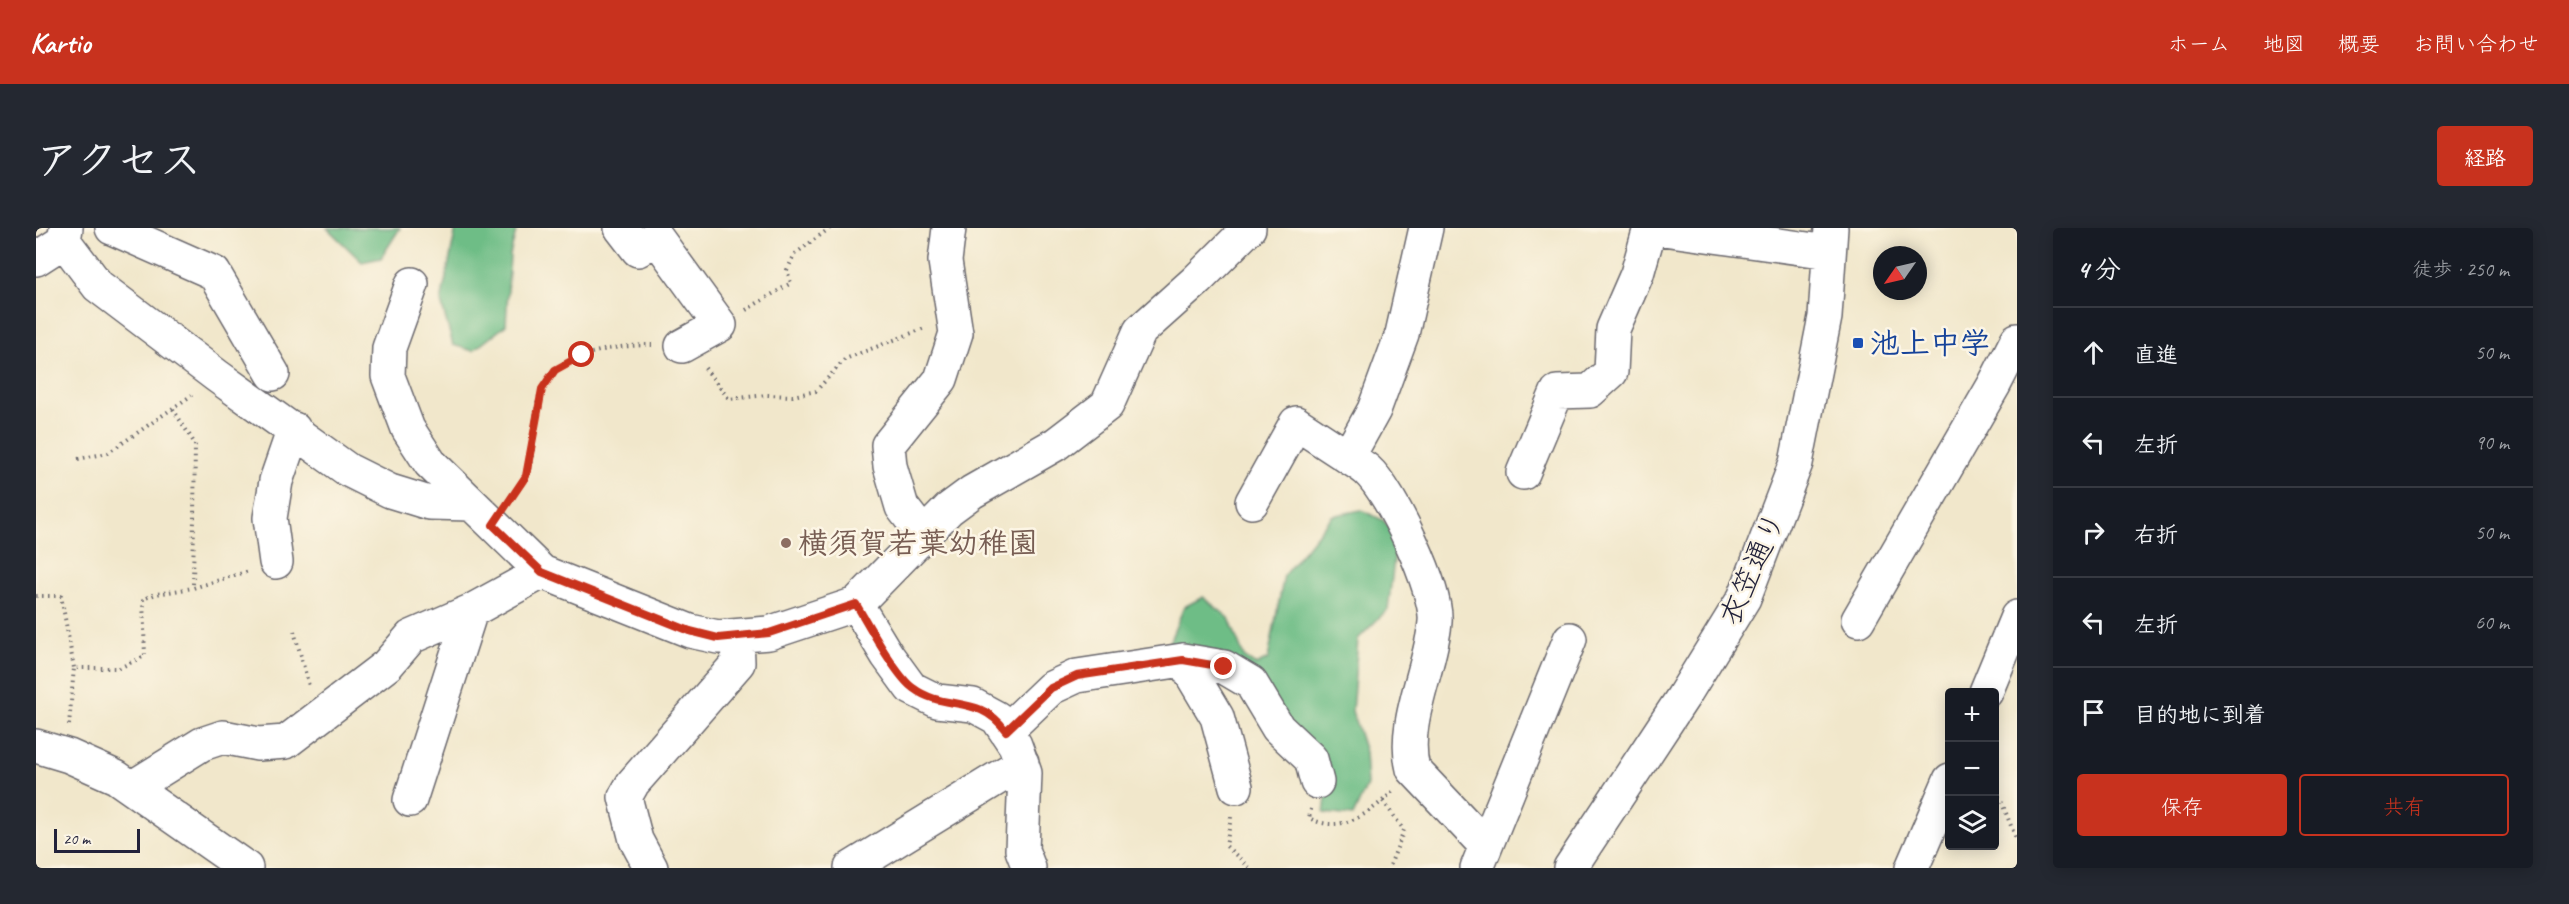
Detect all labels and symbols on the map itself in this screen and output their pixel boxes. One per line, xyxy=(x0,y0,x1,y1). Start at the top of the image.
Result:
north arrow xyxy=(1873,246,1927,300)
place label: 池上中学 xyxy=(1870,324,1990,362)
marker: 池上中学 xyxy=(1851,336,1865,350)
route start xyxy=(568,341,594,367)
street label: 衣笠通り xyxy=(1710,505,1794,631)
place label: 横須賀若葉幼稚園 xyxy=(798,524,1038,562)
marker: 横須賀若葉幼稚園 xyxy=(779,536,793,550)
route end xyxy=(1210,653,1236,679)
scale bar xyxy=(54,826,140,854)

